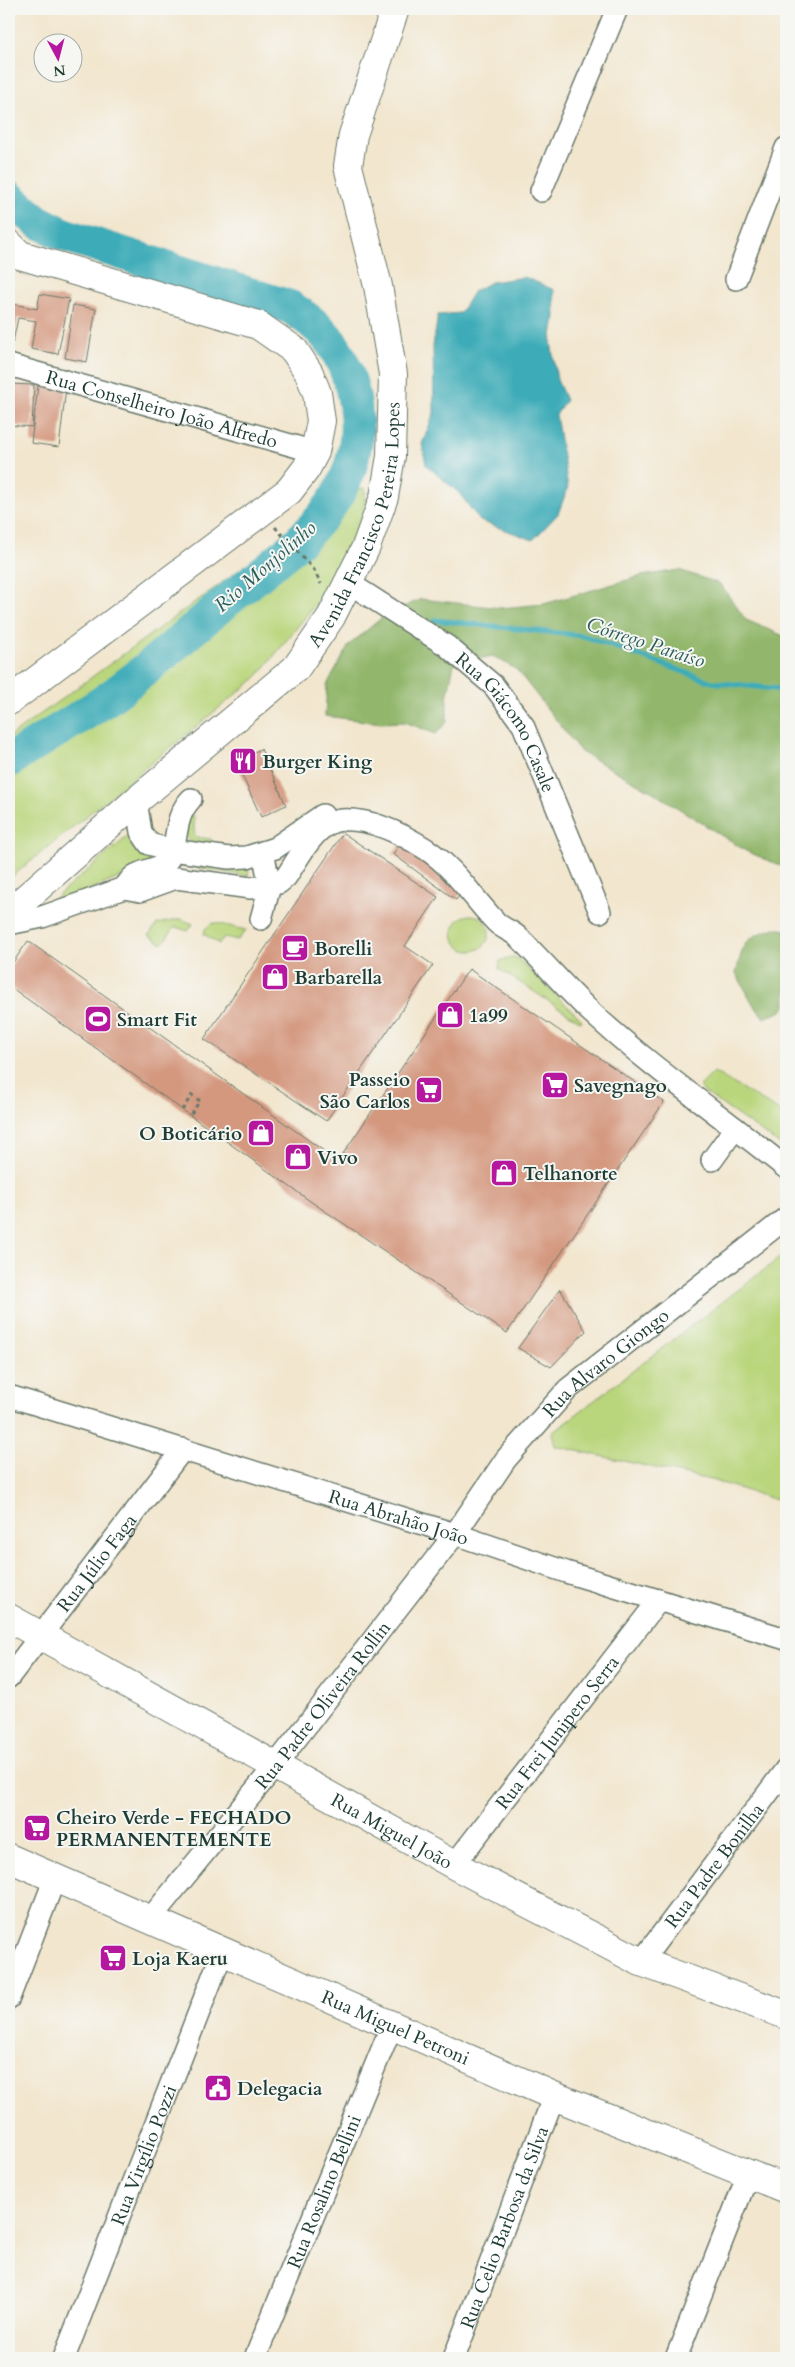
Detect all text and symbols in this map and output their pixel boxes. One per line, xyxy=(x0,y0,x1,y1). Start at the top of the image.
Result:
north arrow xyxy=(32,32,82,82)
text: N xyxy=(52,60,67,81)
street label: Rua Conselheiro João Alfredo xyxy=(43,364,281,455)
street label: Avenida Francisco Pereira Lopes xyxy=(302,402,406,653)
water label: Rio Monjolinho xyxy=(209,515,322,618)
water label: Córrego Paraíso xyxy=(583,611,709,674)
street label: Rua Giácomo Casale xyxy=(449,647,561,797)
restaurant icon: Burger King xyxy=(228,746,258,776)
place label: Burger King xyxy=(262,749,373,775)
cafe icon: Borelli xyxy=(280,933,310,963)
place label: Borelli xyxy=(314,936,372,962)
shop icon: Barbarella xyxy=(260,962,290,992)
place label: Barbarella xyxy=(294,965,383,991)
shop icon: 1a99 xyxy=(435,1000,465,1030)
place label: 1a99 xyxy=(469,1003,508,1029)
sports icon: Smart Fit xyxy=(83,1004,113,1034)
place label: Smart Fit xyxy=(117,1007,197,1033)
place label: Passeio São Carlos xyxy=(320,1067,410,1115)
supermarket icon: Savegnago xyxy=(540,1070,570,1100)
place label: Savegnago xyxy=(574,1073,667,1099)
supermarket icon: Passeio São Carlos xyxy=(414,1075,444,1105)
shop icon: O Boticário xyxy=(246,1118,276,1148)
place label: O Boticário xyxy=(139,1121,242,1147)
shop icon: Vivo xyxy=(283,1142,313,1172)
place label: Vivo xyxy=(317,1145,358,1171)
shop icon: Telhanorte xyxy=(489,1158,519,1188)
place label: Telhanorte xyxy=(523,1161,618,1187)
street label: Rua Alvaro Giongo xyxy=(537,1303,675,1423)
street label: Rua Abrahão João xyxy=(325,1484,472,1552)
street label: Rua Júlio Faga xyxy=(51,1509,143,1618)
street label: Rua Padre Oliveira Rollin xyxy=(249,1616,397,1795)
street label: Rua Frei Junipero Serra xyxy=(490,1650,625,1815)
street label: Rua Miguel João xyxy=(326,1787,457,1876)
street label: Rua Padre Bonilha xyxy=(659,1798,770,1934)
place label: Cheiro Verde - FECHADO PERMANENTEMENTE xyxy=(56,1805,291,1853)
supermarket icon: Cheiro Verde - FECHADO PERMANENTEMENTE xyxy=(22,1813,52,1843)
supermarket icon: Loja Kaeru xyxy=(98,1943,128,1973)
place label: Loja Kaeru xyxy=(132,1946,228,1972)
street label: Rua Miguel Petroni xyxy=(317,1984,473,2072)
public building icon: Delegacia xyxy=(203,2073,233,2103)
place label: Delegacia xyxy=(237,2076,323,2102)
street label: Rua Virgílio Pozzi xyxy=(105,2081,183,2229)
street label: Rua Rosalino Bellini xyxy=(281,2111,368,2273)
street label: Rua Celio Barbosa da Silva xyxy=(454,2123,555,2333)

